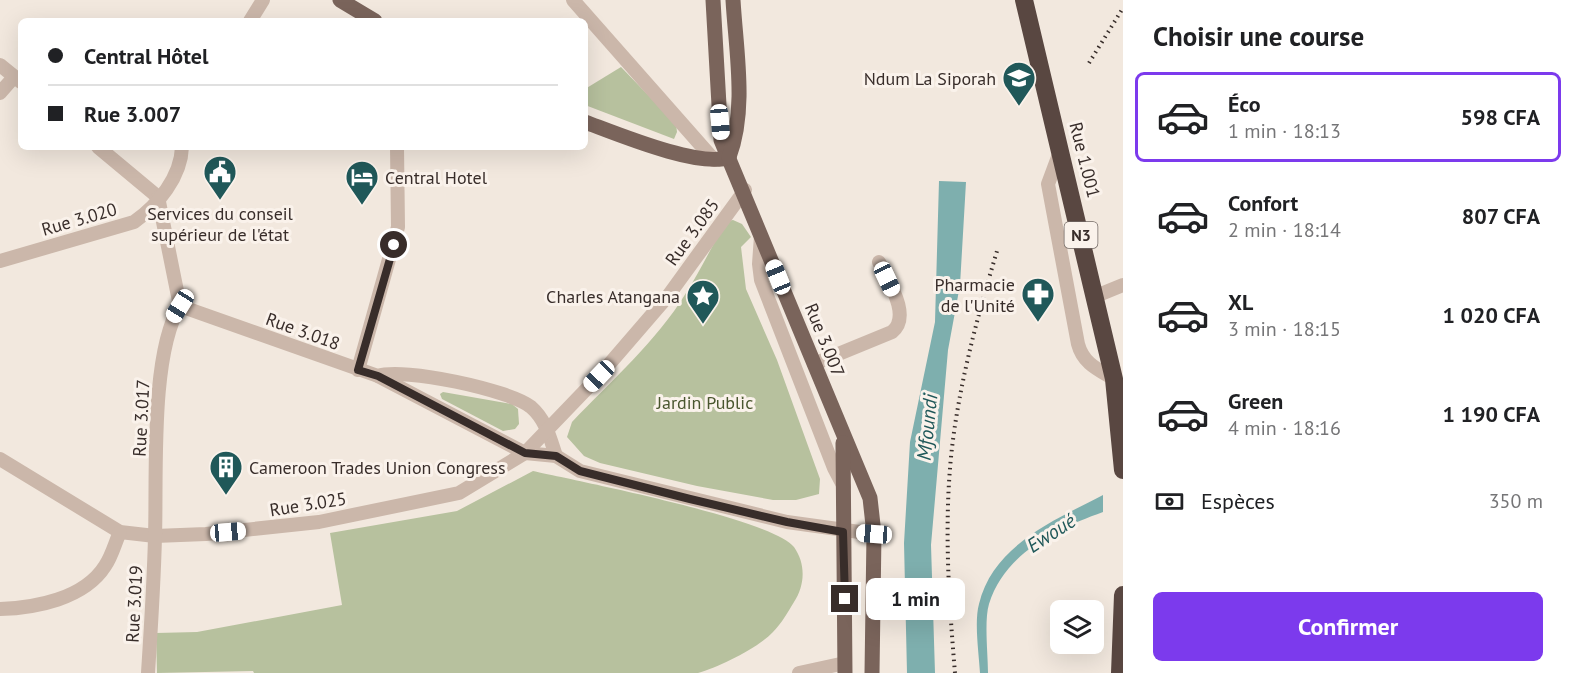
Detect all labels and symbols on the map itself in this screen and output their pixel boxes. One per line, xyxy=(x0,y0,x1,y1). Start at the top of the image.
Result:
school or university icon: Ndum La Siporah xyxy=(1001,60,1037,107)
place label: Ndum La Siporah xyxy=(864,67,996,90)
car xyxy=(709,103,731,141)
street label: Rue 1.001 xyxy=(1064,120,1106,200)
public building icon: Services du conseil supérieur de l'état xyxy=(202,154,238,201)
hotel icon: Central Hotel xyxy=(344,159,380,206)
place label: Central Hotel xyxy=(385,166,488,189)
street label: Rue 3.085 xyxy=(660,194,724,270)
street label: Rue 3.020 xyxy=(39,197,119,241)
place label: Services du conseil supérieur de l'état xyxy=(147,202,294,246)
road number: N3 xyxy=(1064,222,1098,248)
route start xyxy=(380,231,407,258)
car xyxy=(763,257,793,297)
car xyxy=(871,259,903,299)
place label: Pharmacie de l'Unité xyxy=(934,273,1015,317)
pharmacy icon: Pharmacie de l'Unité xyxy=(1020,276,1056,323)
place icon: Charles Atangana xyxy=(685,278,721,325)
place label: Charles Atangana xyxy=(546,285,680,308)
car xyxy=(163,286,197,326)
street label: Rue 3.007 xyxy=(800,300,850,380)
street label: Rue 3.018 xyxy=(263,307,343,355)
car xyxy=(580,357,618,395)
street label: Rue 3.017 xyxy=(127,379,155,457)
park label: Jardin Public xyxy=(656,391,753,414)
water label: Mfoundi xyxy=(911,392,943,462)
building icon: Cameroon Trades Union Congress xyxy=(208,449,244,496)
place label: Cameroon Trades Union Congress xyxy=(249,456,505,479)
street label: Rue 3.025 xyxy=(268,487,348,521)
water label: Ewoué xyxy=(1022,507,1081,558)
car xyxy=(209,521,247,543)
car xyxy=(855,524,893,544)
street label: Rue 3.019 xyxy=(120,565,148,643)
callout: 1 min xyxy=(866,578,965,620)
route end xyxy=(831,585,858,612)

